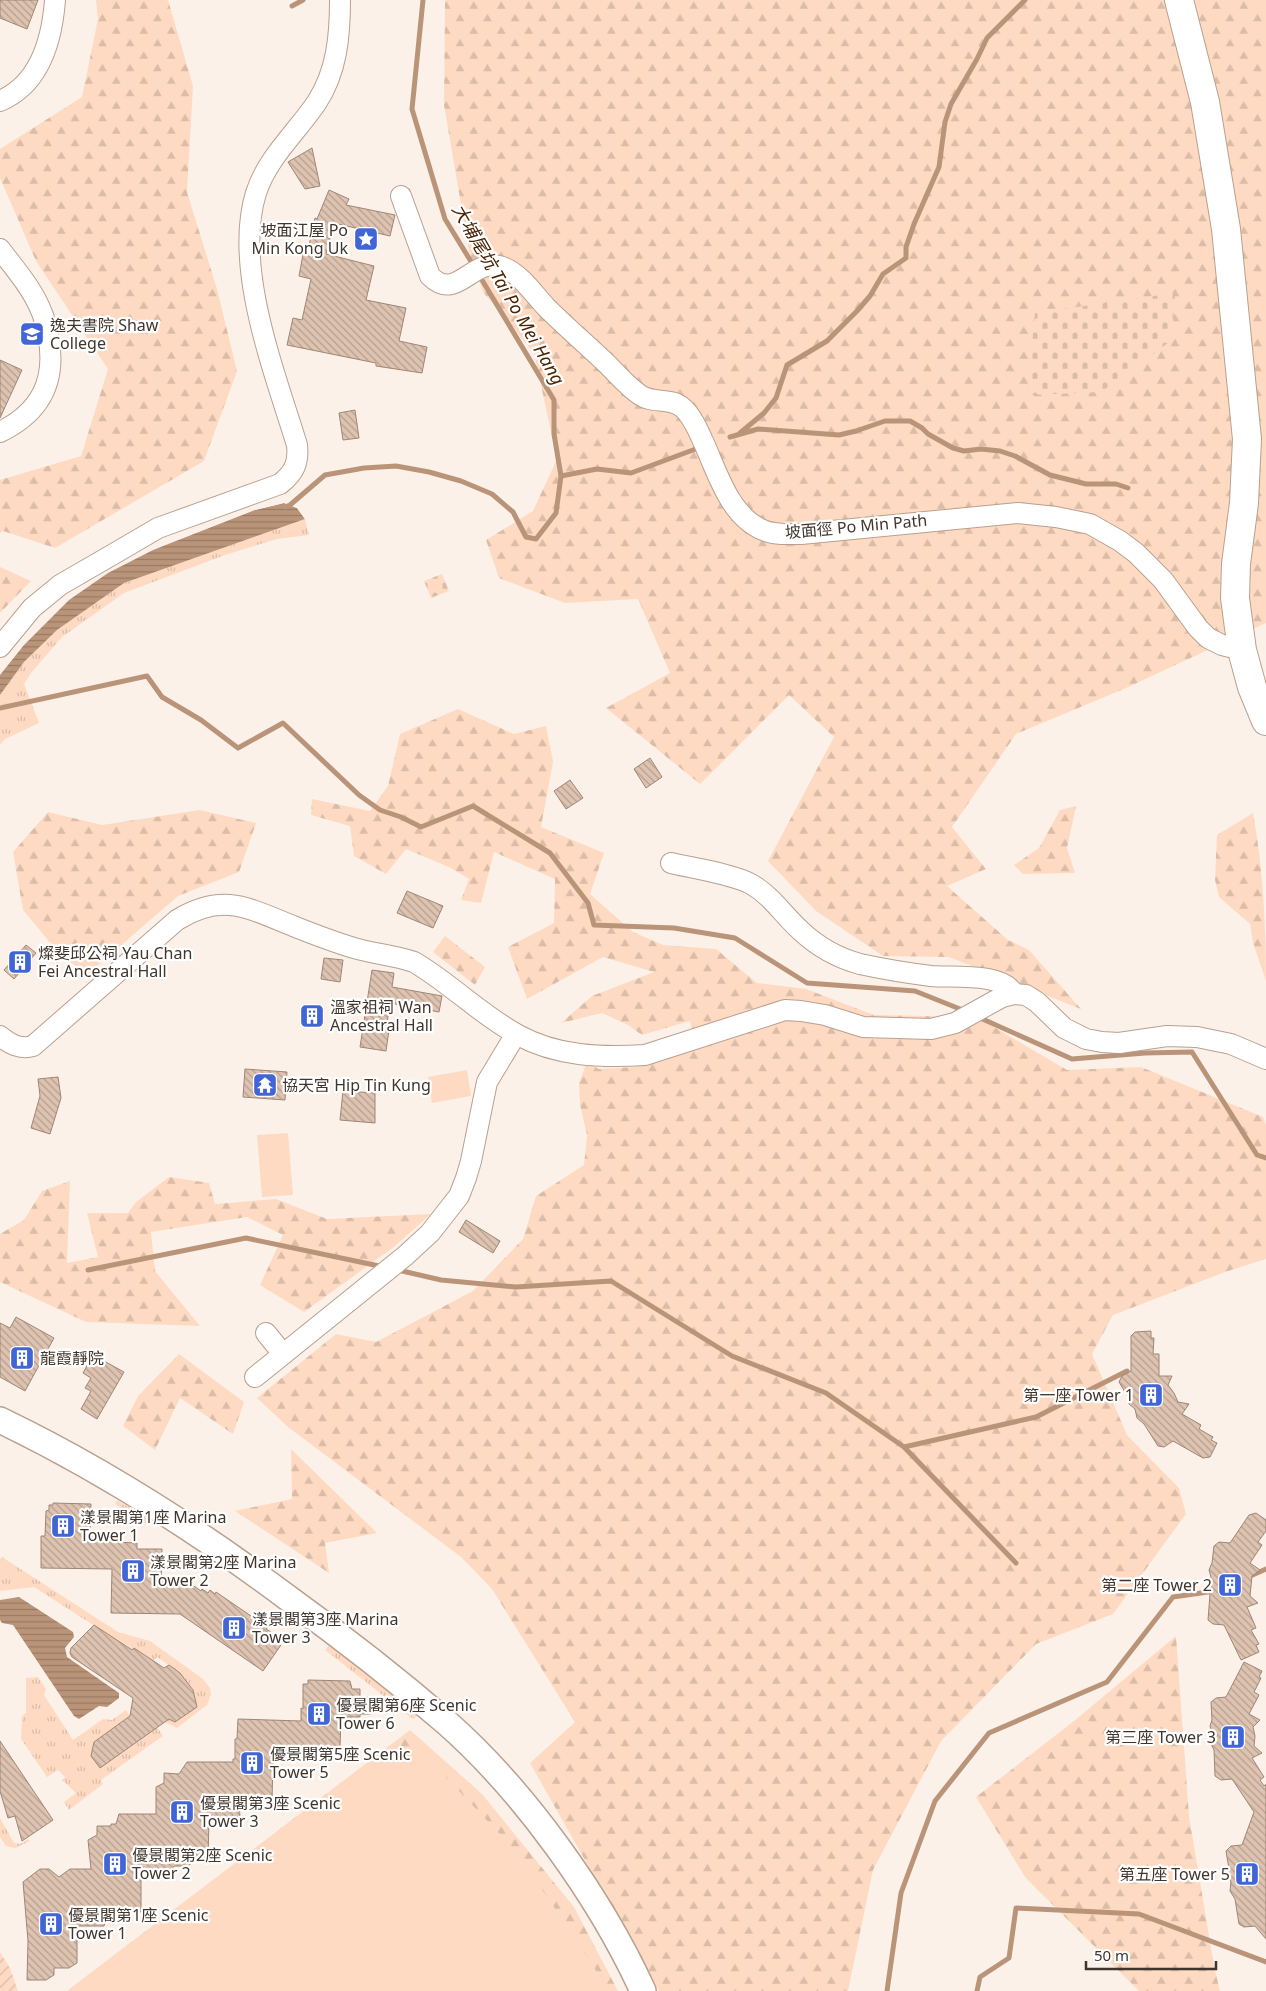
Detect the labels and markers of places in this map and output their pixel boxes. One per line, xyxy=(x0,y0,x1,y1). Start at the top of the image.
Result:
place label: 坡面江屋 Po Min Kong Uk xyxy=(252,219,348,259)
place icon: 坡面江屋 Po Min Kong Uk xyxy=(353,226,379,252)
place label: 逸夫書院 Shaw College xyxy=(50,314,159,354)
school or university icon: 逸夫書院 Shaw College xyxy=(19,321,45,347)
place label: 燦斐邱公祠 Yau Chan Fei Ancestral Hall xyxy=(38,942,192,982)
building icon: 燦斐邱公祠 Yau Chan Fei Ancestral Hall xyxy=(7,949,33,975)
place label: 溫家祖祠 Wan Ancestral Hall xyxy=(330,996,433,1036)
building icon: 溫家祖祠 Wan Ancestral Hall xyxy=(299,1003,325,1029)
temple icon: 協天宮 Hip Tin Kung xyxy=(252,1072,278,1098)
place label: 協天宮 Hip Tin Kung xyxy=(282,1074,431,1096)
building icon: 龍霞靜院 xyxy=(9,1345,35,1371)
place label: 龍霞靜院 xyxy=(40,1347,104,1369)
building icon: 第一座 Tower 1 xyxy=(1138,1382,1164,1408)
place label: 第一座 Tower 1 xyxy=(1023,1384,1134,1406)
place label: 漾景閣第1座 Marina Tower 1 xyxy=(80,1506,226,1546)
building icon: 漾景閣第1座 Marina Tower 1 xyxy=(50,1513,76,1539)
place label: 漾景閣第2座 Marina Tower 2 xyxy=(150,1551,296,1591)
building icon: 漾景閣第2座 Marina Tower 2 xyxy=(120,1558,146,1584)
building icon: 第二座 Tower 2 xyxy=(1217,1572,1243,1598)
place label: 第二座 Tower 2 xyxy=(1101,1574,1212,1596)
place label: 漾景閣第3座 Marina Tower 3 xyxy=(252,1608,398,1648)
building icon: 漾景閣第3座 Marina Tower 3 xyxy=(221,1615,247,1641)
place label: 優景閣第6座 Scenic Tower 6 xyxy=(336,1694,477,1734)
building icon: 優景閣第6座 Scenic Tower 6 xyxy=(306,1701,332,1727)
building icon: 第三座 Tower 3 xyxy=(1220,1724,1246,1750)
place label: 第三座 Tower 3 xyxy=(1105,1726,1216,1748)
place label: 優景閣第5座 Scenic Tower 5 xyxy=(270,1743,411,1783)
building icon: 優景閣第5座 Scenic Tower 5 xyxy=(239,1750,265,1776)
place label: 優景閣第3座 Scenic Tower 3 xyxy=(200,1792,341,1832)
building icon: 優景閣第3座 Scenic Tower 3 xyxy=(169,1799,195,1825)
place label: 優景閣第2座 Scenic Tower 2 xyxy=(132,1844,273,1884)
building icon: 優景閣第2座 Scenic Tower 2 xyxy=(102,1851,128,1877)
building icon: 第五座 Tower 5 xyxy=(1234,1861,1260,1887)
place label: 第五座 Tower 5 xyxy=(1119,1863,1230,1885)
place label: 優景閣第1座 Scenic Tower 1 xyxy=(68,1904,209,1944)
building icon: 優景閣第1座 Scenic Tower 1 xyxy=(38,1911,64,1937)

